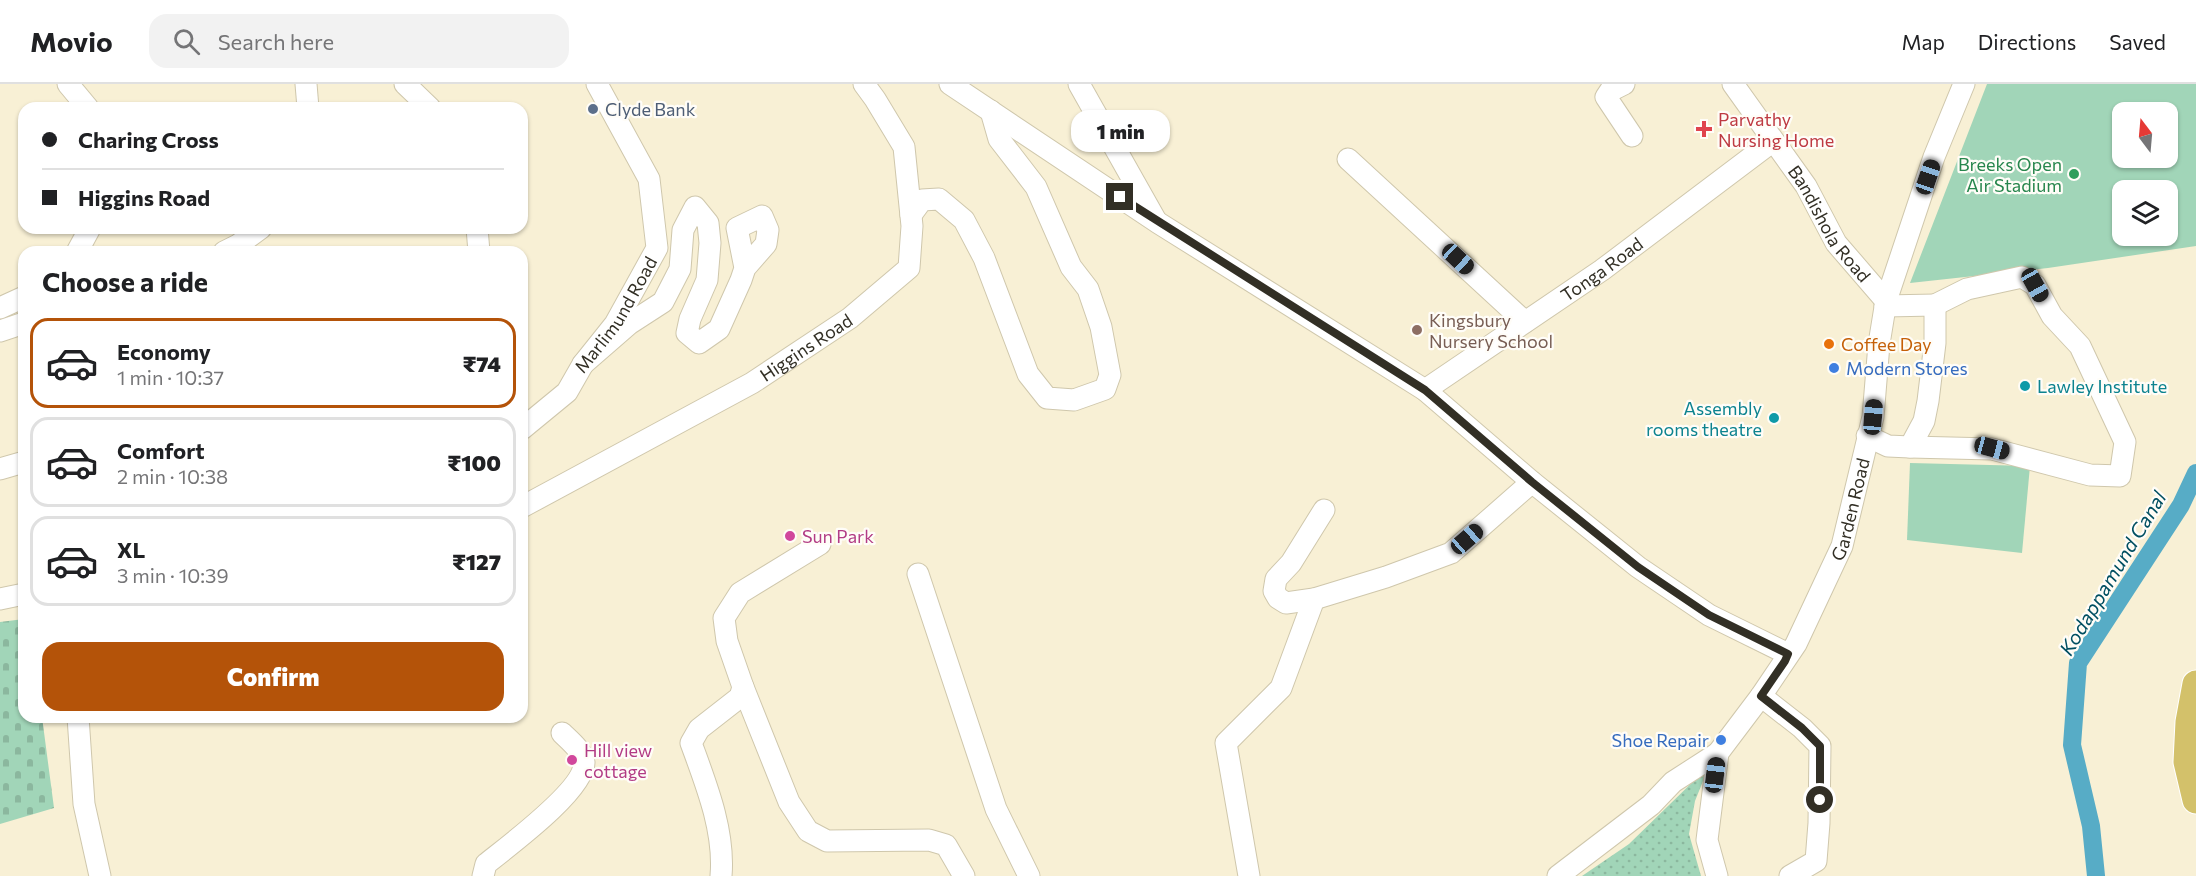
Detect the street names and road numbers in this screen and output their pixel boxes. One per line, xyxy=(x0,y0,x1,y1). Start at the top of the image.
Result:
street label: Bandishola Road xyxy=(1784,161,1876,286)
street label: Tonga Road xyxy=(1556,232,1647,306)
street label: Marlimund Road xyxy=(569,252,661,377)
street label: Higgins Road xyxy=(756,309,856,386)
street label: Garden Road xyxy=(1826,456,1874,564)

